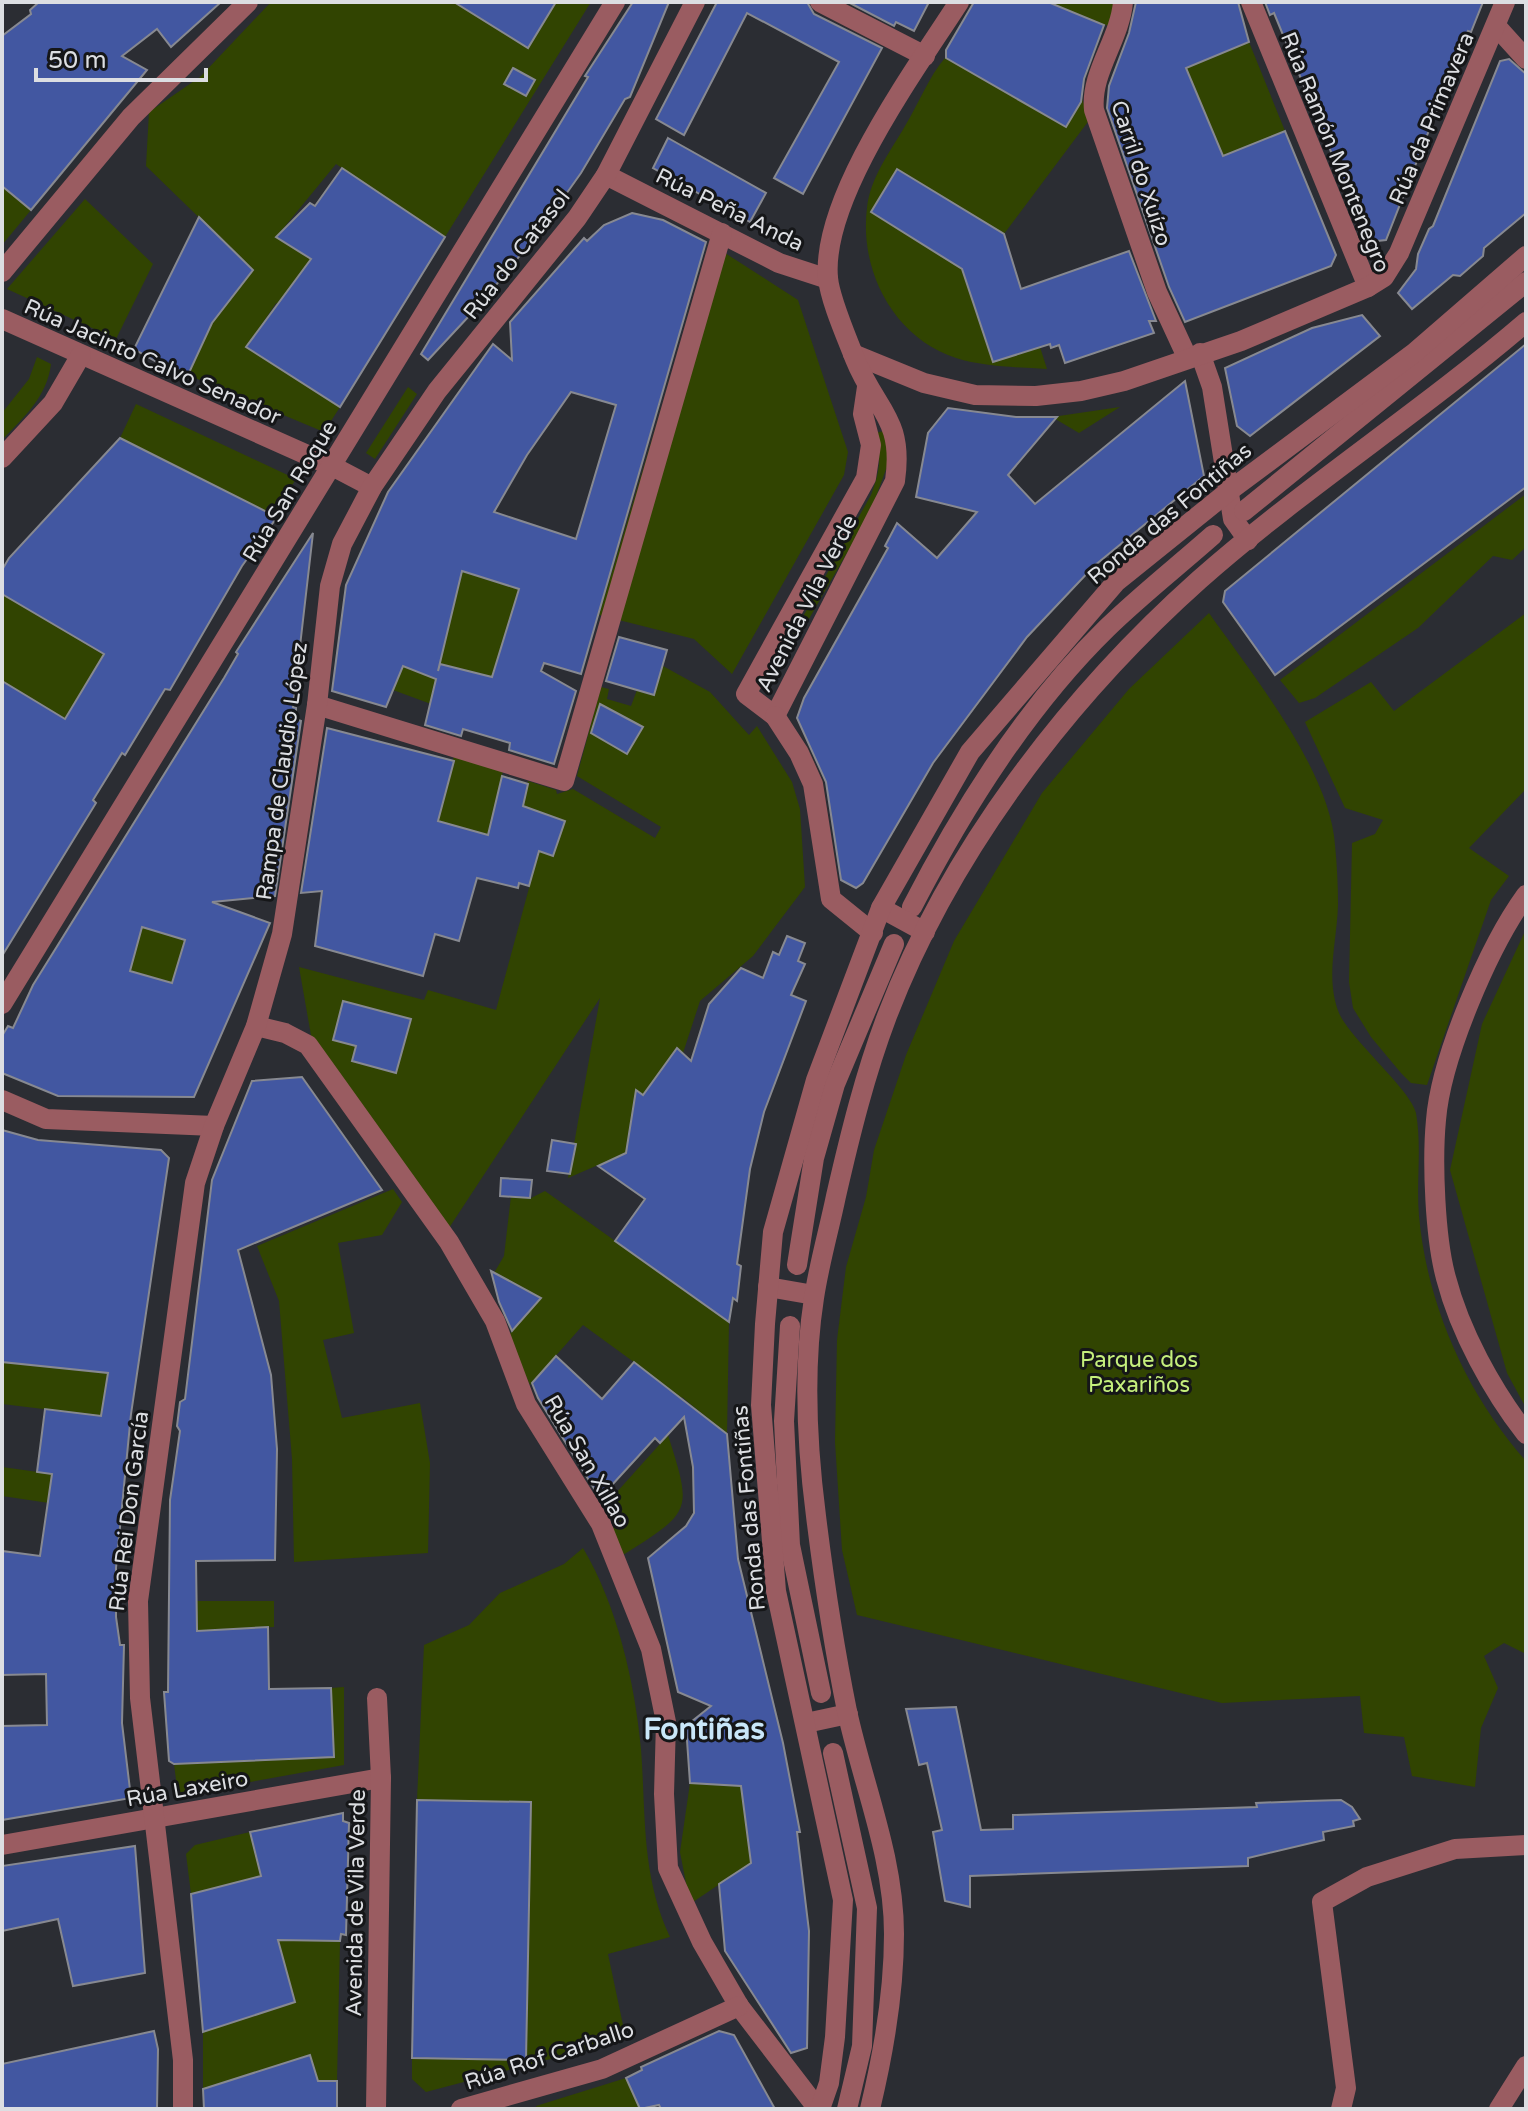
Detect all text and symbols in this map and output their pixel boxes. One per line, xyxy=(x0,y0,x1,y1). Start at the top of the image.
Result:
street label: Rúa Ramón Montenegro xyxy=(1275,28,1395,276)
street label: Rúa da Primavera xyxy=(1384,28,1480,209)
scale bar xyxy=(36,32,206,82)
text: 50 m xyxy=(48,46,106,75)
street label: Carril do Xuízo xyxy=(1105,97,1177,249)
street label: Rúa Peña Anda xyxy=(651,163,808,257)
street label: Rúa do Catasol xyxy=(458,184,576,325)
street label: Rúa Jacinto Calvo Senador xyxy=(20,293,286,431)
street label: Rúa San Roque xyxy=(237,416,342,567)
street label: Ronda das Fontiñas xyxy=(1082,438,1257,590)
street label: Avenida Vila Verde xyxy=(751,510,863,696)
street label: Rampa de Claudio López xyxy=(251,640,313,902)
park label: Parque dos Paxariños xyxy=(1080,1347,1198,1398)
street label: Rúa San Xillao xyxy=(539,1390,636,1533)
street label: Ronda das Fontiñas xyxy=(727,1404,771,1612)
street label: Rúa Rei Don García xyxy=(104,1409,154,1613)
district label: Fontiñas xyxy=(643,1711,765,1748)
street label: Rúa Laxeiro xyxy=(124,1765,250,1812)
street label: Avenida de Vila Verde xyxy=(341,1789,371,2017)
street label: Rúa Rof Carballo xyxy=(461,2016,637,2096)

